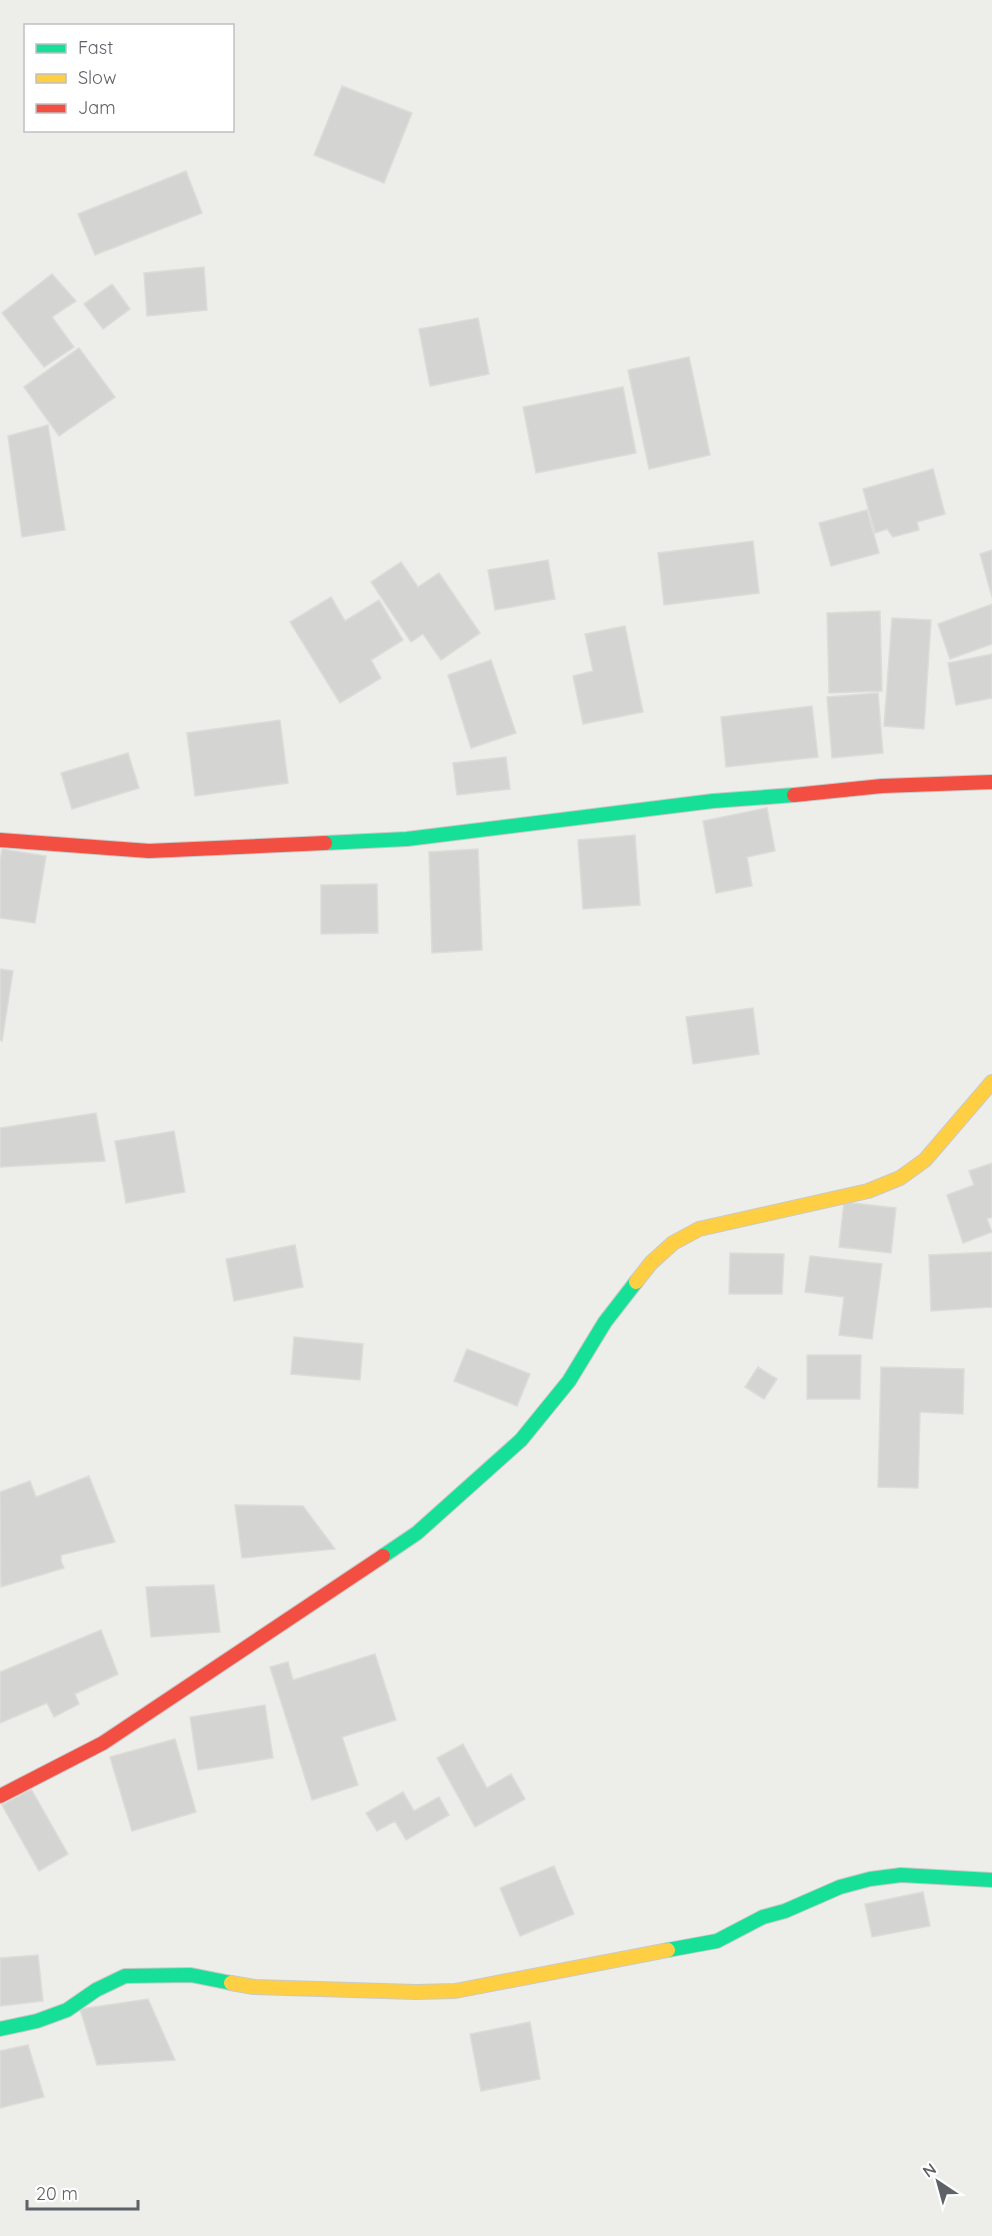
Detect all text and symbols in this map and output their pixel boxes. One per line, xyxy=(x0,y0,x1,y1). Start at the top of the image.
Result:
legend xyxy=(24,24,234,132)
text: Fast xyxy=(78,36,113,59)
text: Slow xyxy=(78,66,116,89)
text: Jam xyxy=(78,96,116,119)
north arrow xyxy=(908,2152,968,2212)
text: N xyxy=(919,2158,940,2181)
scale bar xyxy=(27,2173,138,2211)
text: 20 m xyxy=(36,2182,78,2205)

